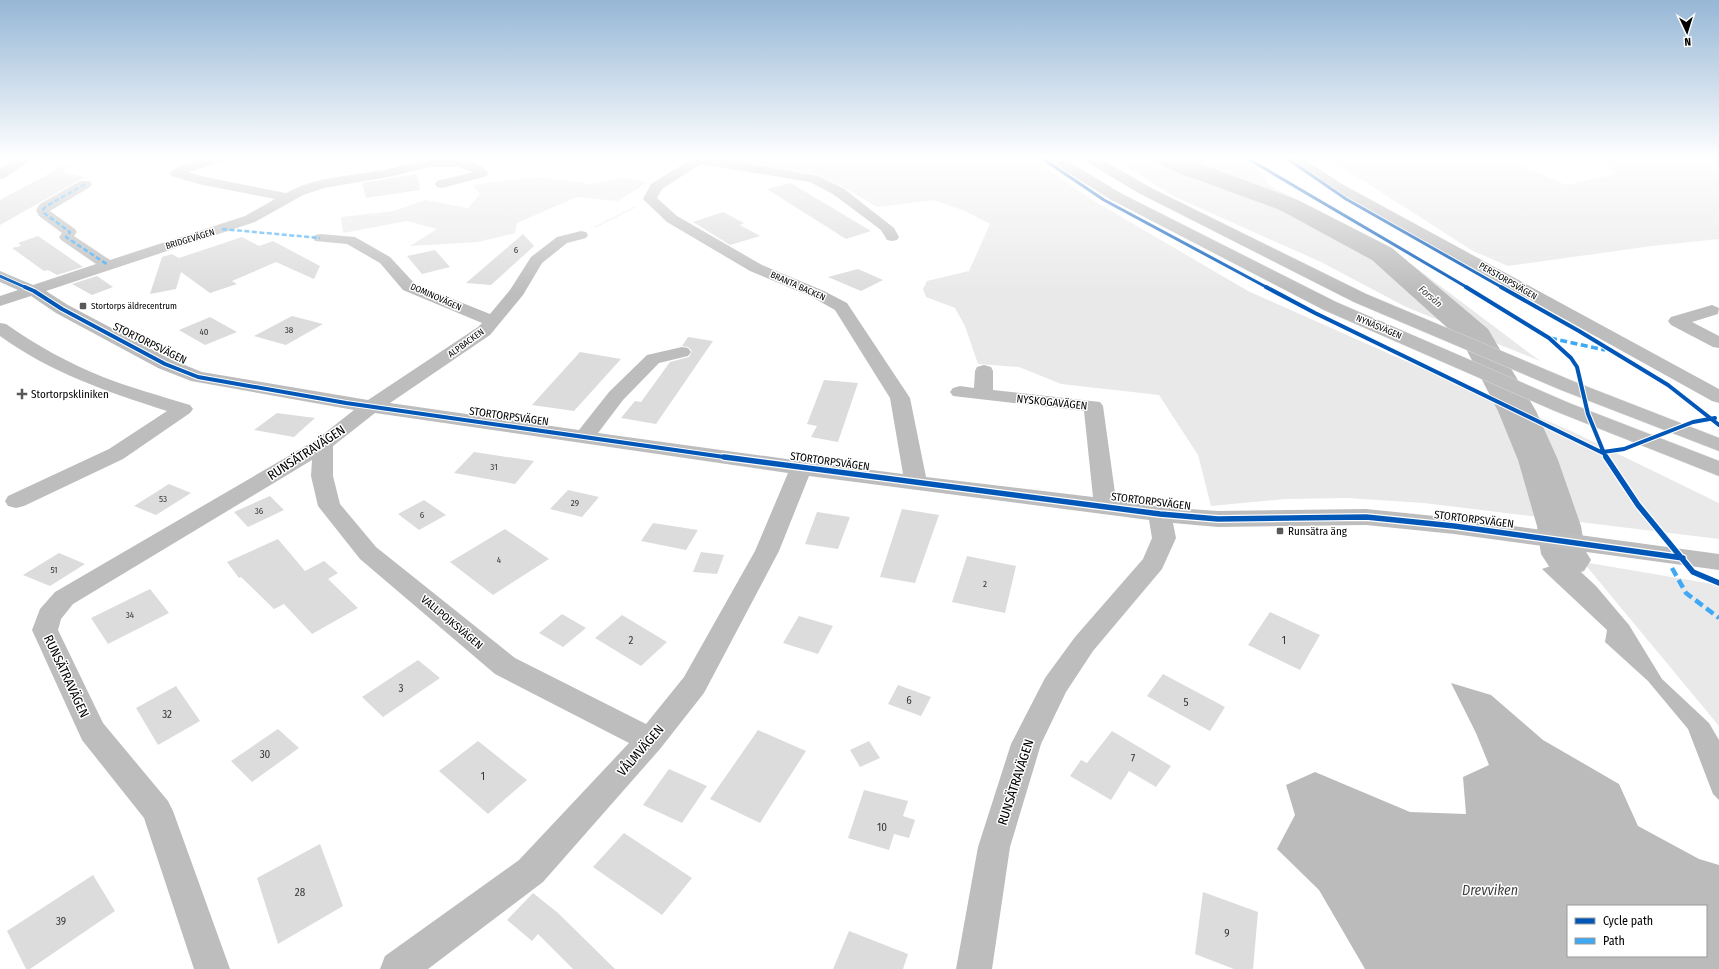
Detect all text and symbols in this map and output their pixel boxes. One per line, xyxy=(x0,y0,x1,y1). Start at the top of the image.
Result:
north arrow xyxy=(1667,12,1707,52)
text: N xyxy=(1684,35,1691,48)
street label: BRIDGEVÄGEN xyxy=(164,227,216,251)
house number: 6 xyxy=(514,245,519,255)
street label: PERSTORPSVÄGEN xyxy=(1477,260,1539,302)
street label: BRANTA BACKEN xyxy=(769,269,827,303)
street label: DOMINOVÄGEN xyxy=(409,281,463,313)
water label: Forsån xyxy=(1416,283,1445,310)
marker: Stortorps äldrecentrum xyxy=(78,301,88,311)
place label: Stortorps äldrecentrum xyxy=(91,301,177,311)
street label: NYNÄSVÄGEN xyxy=(1355,313,1403,341)
street label: STORTORPSVÄGEN xyxy=(111,320,189,367)
house number: 38 xyxy=(285,325,294,335)
house number: 40 xyxy=(199,327,209,337)
street label: ALPBACKEN xyxy=(446,327,486,359)
marker: Stortorpskliniken xyxy=(16,388,28,400)
place label: Stortorpskliniken xyxy=(31,388,109,401)
street label: NYSKOGAVÄGEN xyxy=(1016,392,1088,413)
street label: STORTORPSVÄGEN xyxy=(468,404,550,429)
street label: RUNSÄTRAVÄGEN xyxy=(265,422,348,483)
street label: STORTORPSVÄGEN xyxy=(789,449,871,474)
house number: 31 xyxy=(490,462,498,472)
street label: STORTORPSVÄGEN xyxy=(1110,490,1192,513)
house number: 53 xyxy=(159,494,167,504)
house number: 29 xyxy=(571,498,579,508)
house number: 36 xyxy=(255,506,264,516)
street label: STORTORPSVÄGEN xyxy=(1433,508,1515,531)
house number: 6 xyxy=(420,510,425,520)
place label: Runsätra äng xyxy=(1288,525,1348,538)
marker: Runsätra äng xyxy=(1275,526,1285,536)
house number: 4 xyxy=(497,555,502,565)
house number: 51 xyxy=(50,565,58,575)
house number: 2 xyxy=(983,579,987,589)
street label: VALLPOJKSVÄGEN xyxy=(418,593,485,652)
house number: 34 xyxy=(126,610,135,620)
street label: RUNSÄTRAVÄGEN xyxy=(41,633,92,720)
house number: 2 xyxy=(629,634,634,647)
house number: 1 xyxy=(1282,634,1286,647)
house number: 3 xyxy=(399,682,404,695)
house number: 6 xyxy=(906,694,912,707)
house number: 5 xyxy=(1183,696,1189,709)
house number: 32 xyxy=(162,708,172,721)
street label: VÅLMVÄGEN xyxy=(613,721,667,779)
street label: RUNSÄTRAVÄGEN xyxy=(995,737,1036,827)
house number: 30 xyxy=(260,748,271,761)
house number: 7 xyxy=(1131,752,1136,765)
house number: 1 xyxy=(481,770,485,783)
house number: 10 xyxy=(877,821,887,834)
water label: Drevviken xyxy=(1462,882,1518,899)
house number: 28 xyxy=(295,886,306,899)
legend xyxy=(1567,905,1707,957)
text: Cycle path xyxy=(1603,914,1653,928)
house number: 39 xyxy=(56,915,66,928)
house number: 9 xyxy=(1224,927,1230,940)
text: Path xyxy=(1603,934,1625,948)

